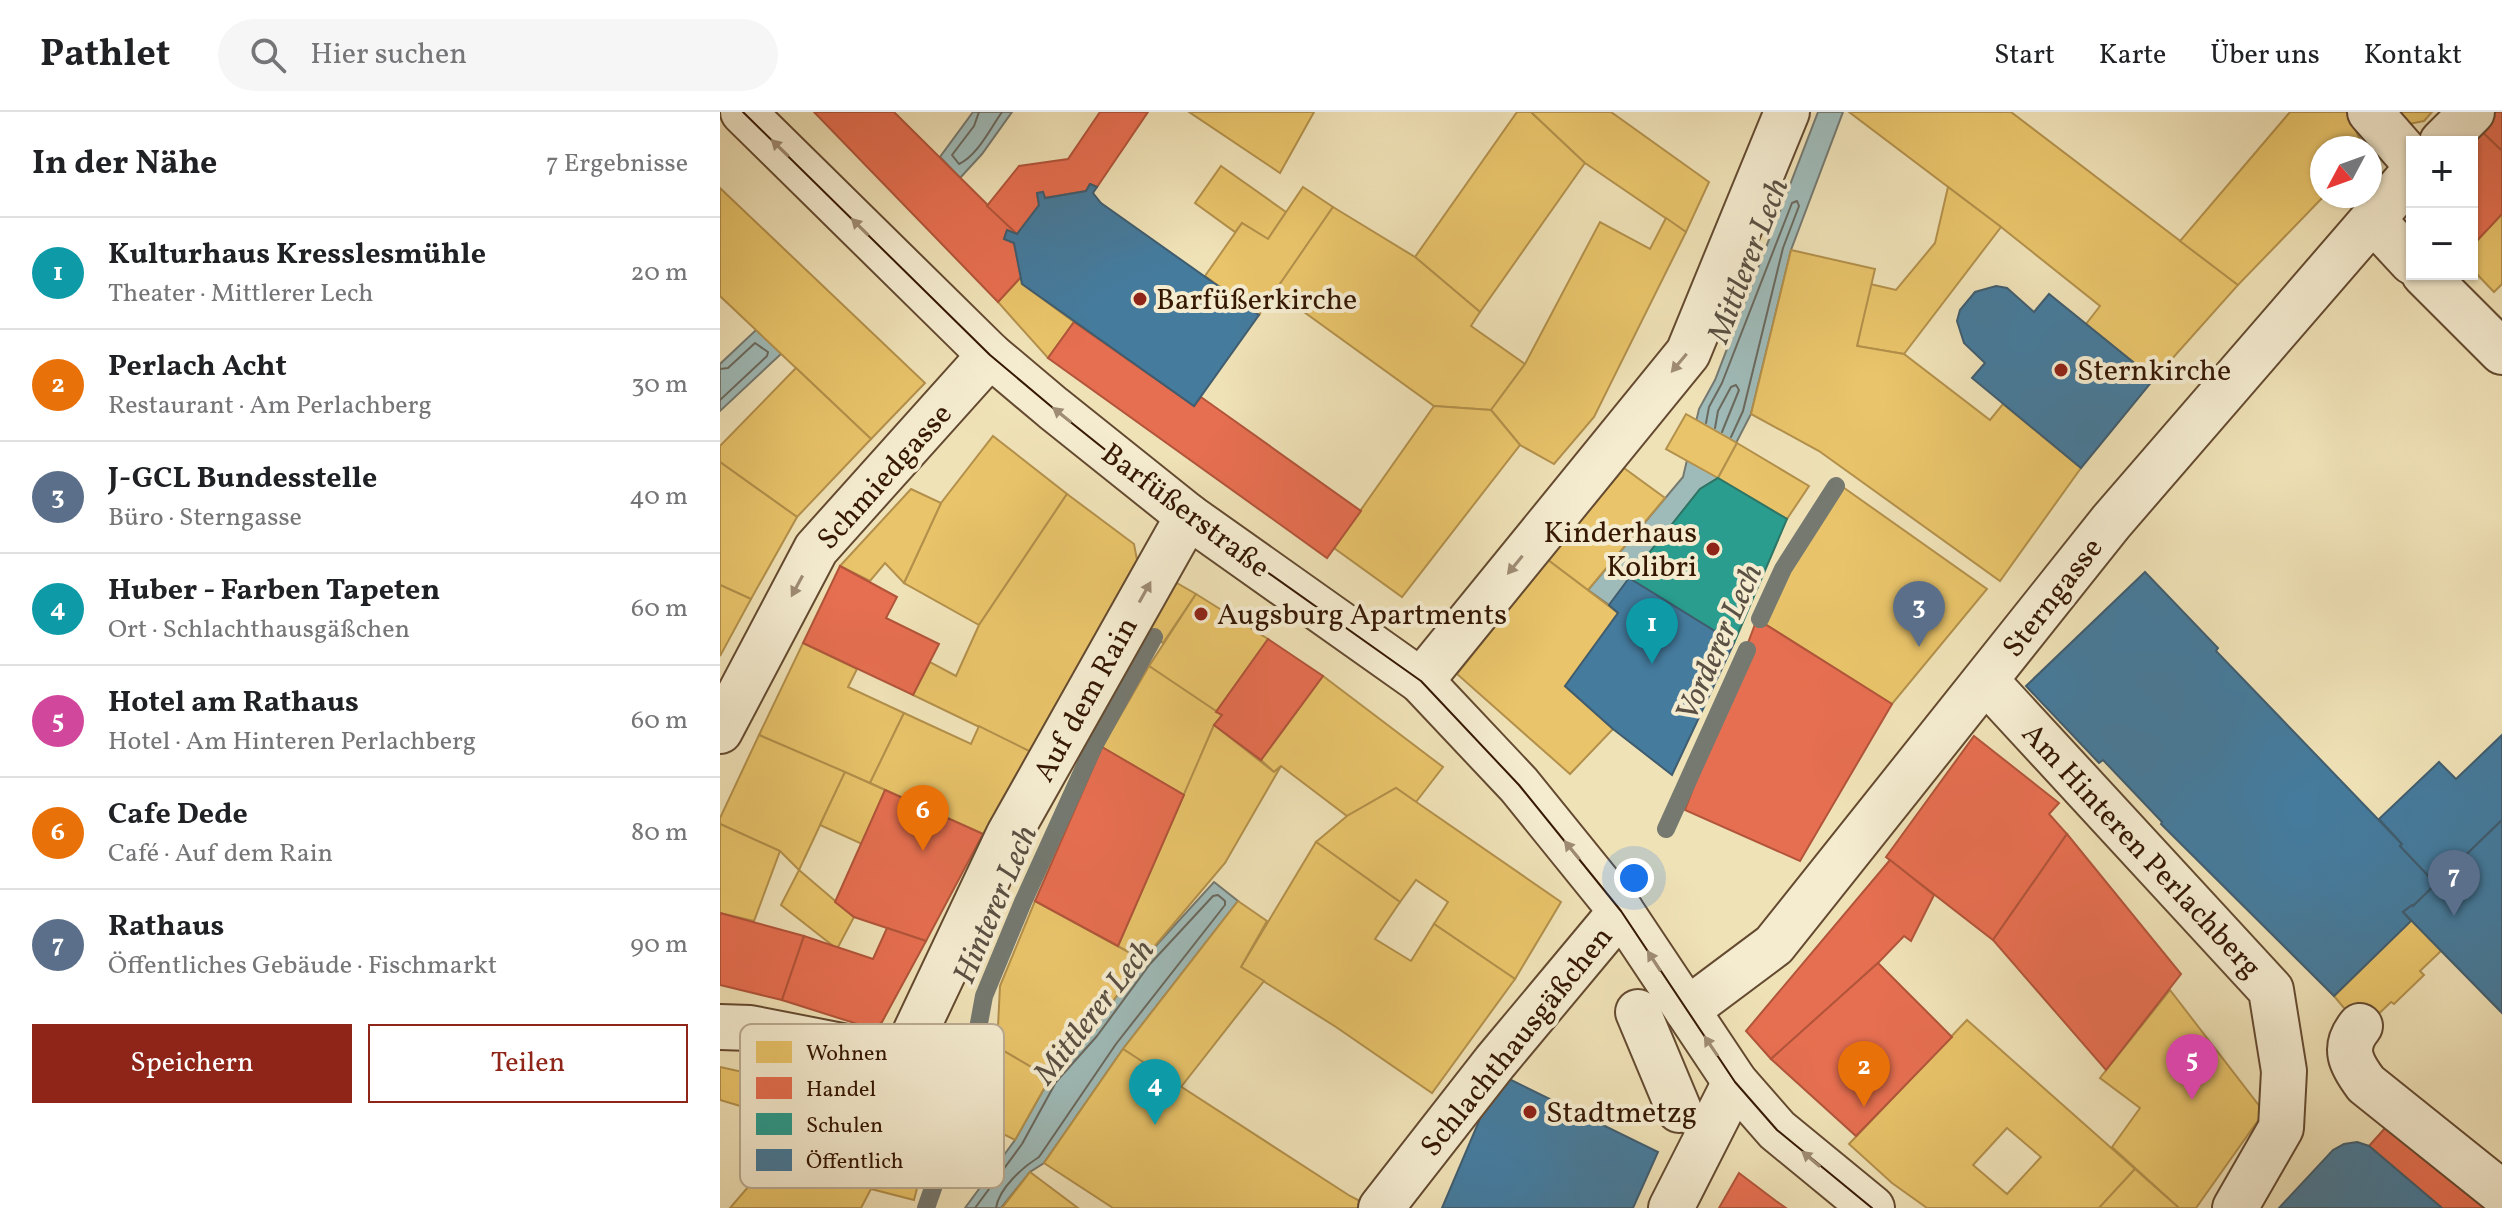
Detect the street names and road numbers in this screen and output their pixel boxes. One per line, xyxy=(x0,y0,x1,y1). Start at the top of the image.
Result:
street label: Schmiedgasse xyxy=(808,395,963,560)
street label: Barfüßerstraße xyxy=(1092,434,1278,589)
street label: Sterngasse xyxy=(1993,529,2114,667)
street label: Auf dem Rain xyxy=(1024,610,1149,790)
street label: Am Hinteren Perlachberg xyxy=(2011,715,2270,988)
street label: Schlachthausgäßchen xyxy=(1411,918,1624,1166)

